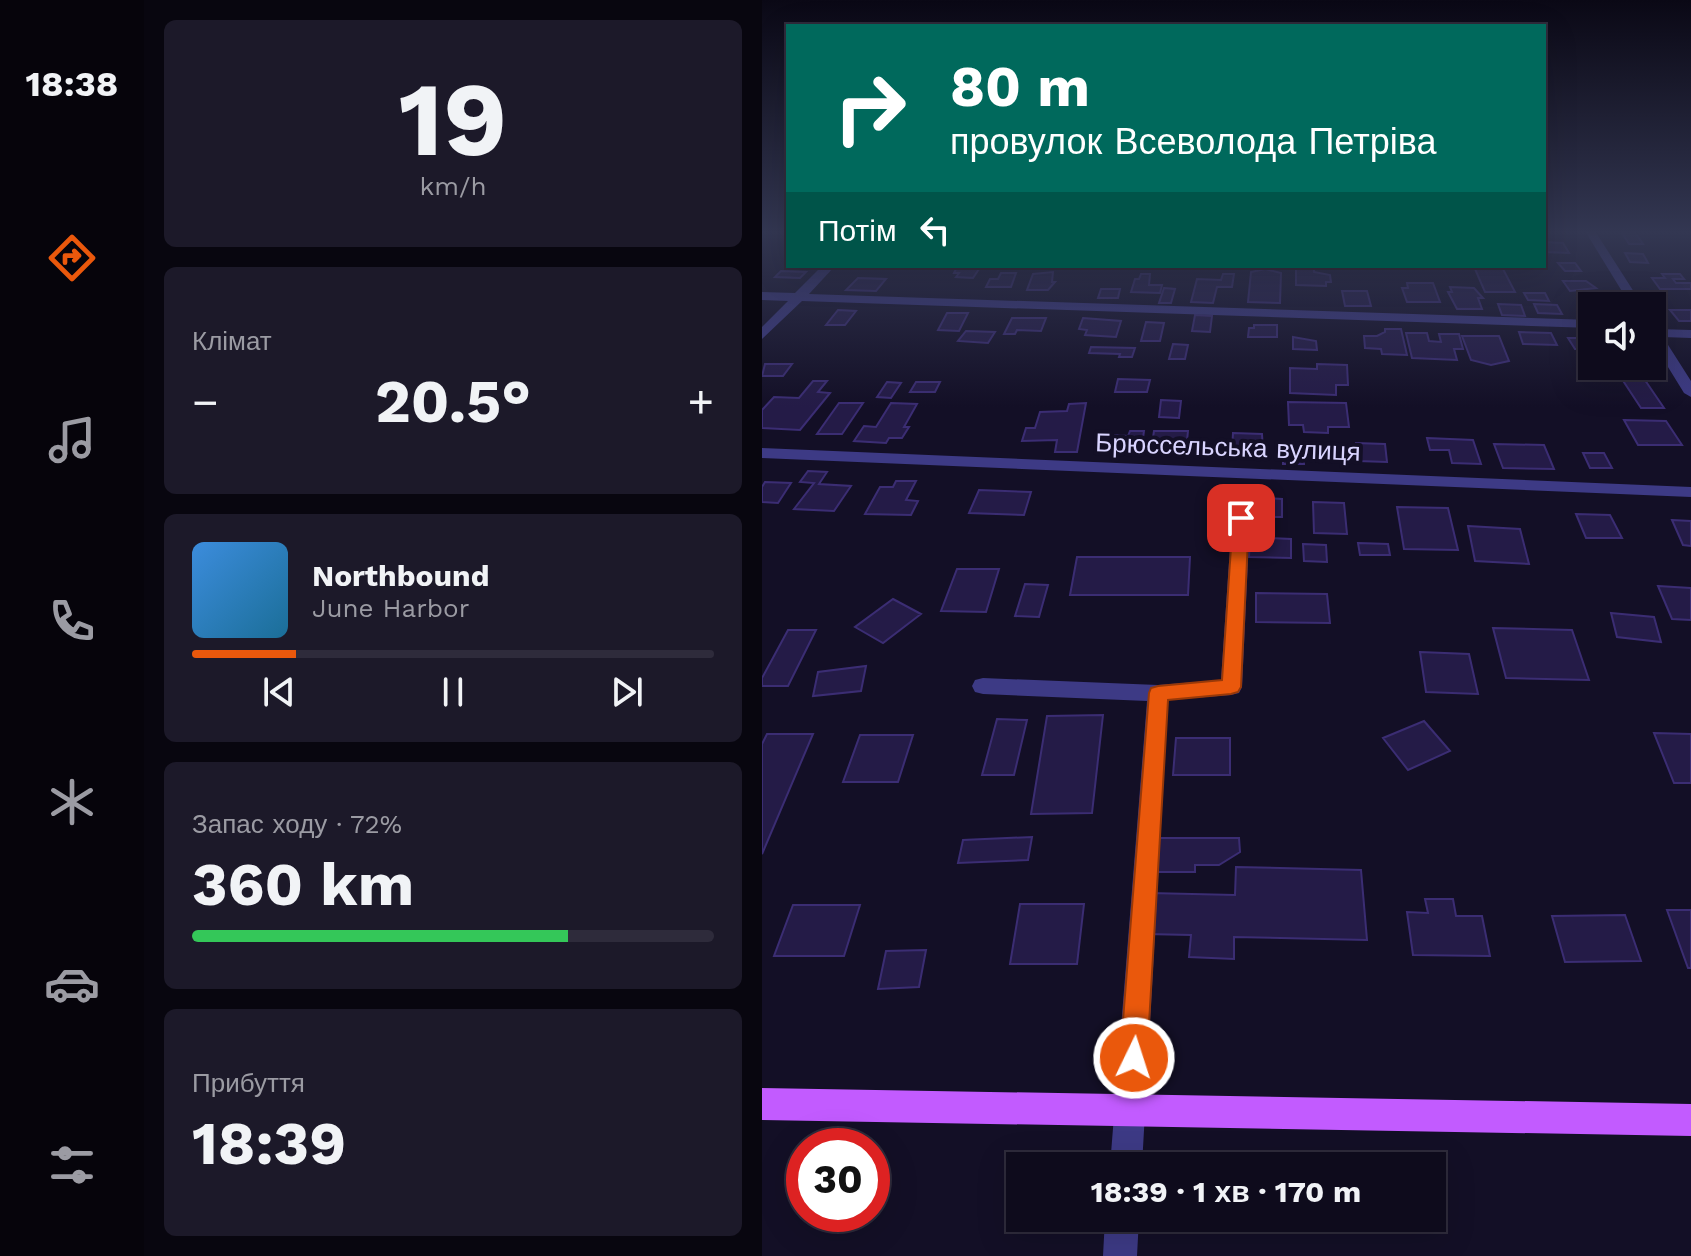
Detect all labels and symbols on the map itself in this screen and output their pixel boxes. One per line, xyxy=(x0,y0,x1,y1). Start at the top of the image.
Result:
street label: Брюссельська вулиця xyxy=(1095,427,1361,467)
pin xyxy=(1207,484,1275,552)
position arrow xyxy=(1092,1016,1176,1100)
speed limit sign: 30 xyxy=(786,1128,890,1232)

